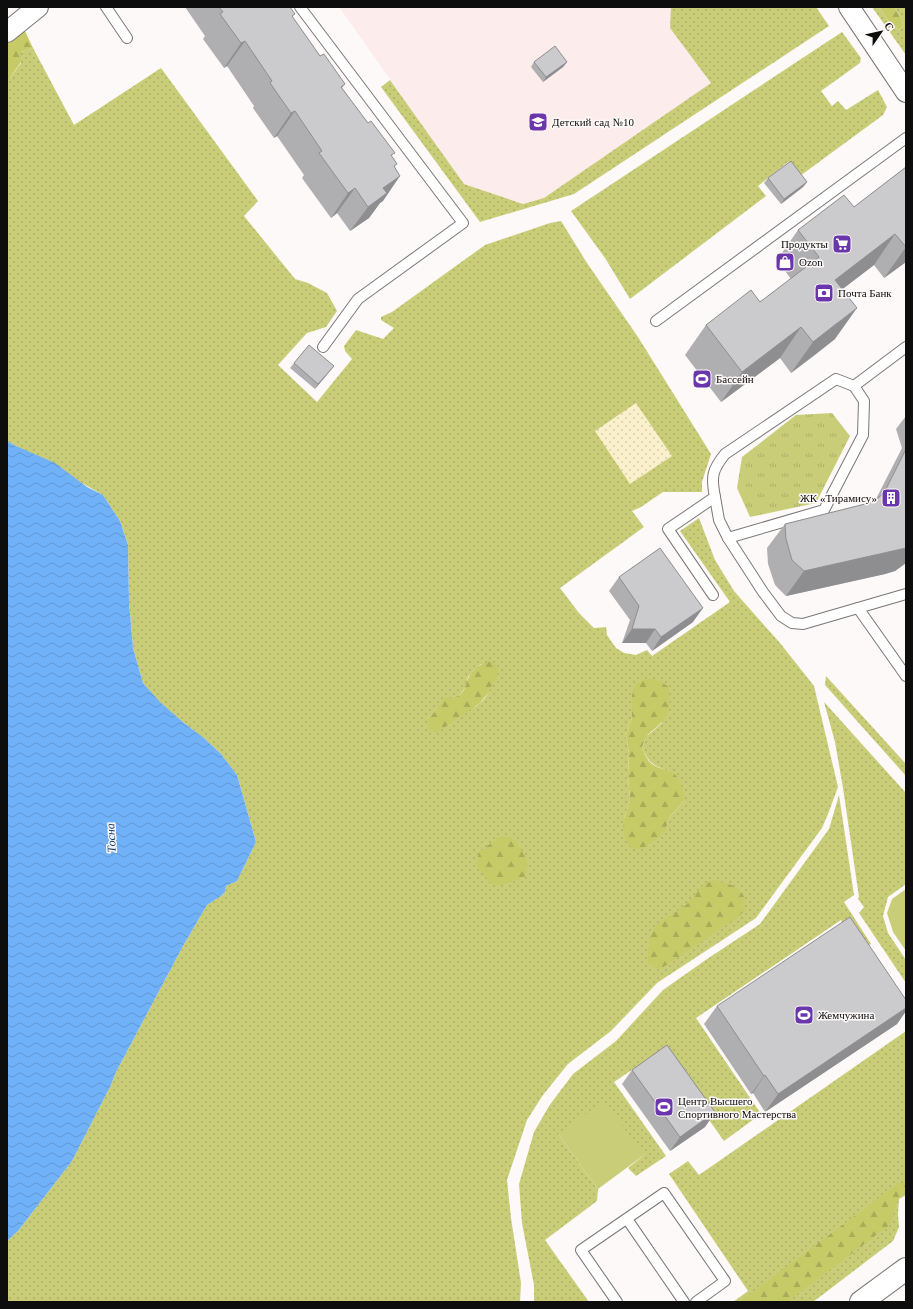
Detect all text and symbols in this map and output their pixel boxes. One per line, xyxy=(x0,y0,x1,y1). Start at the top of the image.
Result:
north arrow xyxy=(861,12,901,52)
text: С xyxy=(882,20,897,33)
school or university icon: Детский сад №10 xyxy=(527,111,549,133)
place label: Детский сад №10 xyxy=(552,116,634,128)
supermarket icon: Продукты xyxy=(831,233,853,255)
place label: Продукты xyxy=(781,238,829,250)
shop icon: Ozon xyxy=(774,251,796,273)
place label: Ozon xyxy=(799,256,823,268)
bank icon: Почта Банк xyxy=(813,282,835,304)
place label: Почта Банк xyxy=(838,287,892,299)
sports icon: Бассейн xyxy=(691,368,713,390)
place label: Бассейн xyxy=(716,373,754,385)
building icon: ЖК «Тирамису» xyxy=(880,487,902,509)
place label: ЖК «Тирамису» xyxy=(800,492,877,504)
water label: Тосна xyxy=(103,823,119,853)
sports icon: Жемчужина xyxy=(793,1004,815,1026)
place label: Жемчужина xyxy=(818,1009,874,1021)
place label: Центр Высшего Спортивного Мастерства xyxy=(678,1095,796,1120)
sports icon: Центр Высшего Спортивного Мастерства xyxy=(653,1096,675,1118)

